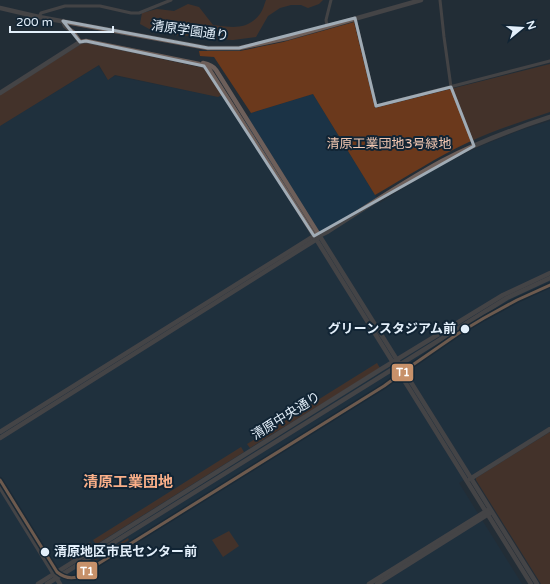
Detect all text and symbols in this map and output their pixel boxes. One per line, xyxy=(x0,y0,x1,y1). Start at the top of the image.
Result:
scale bar xyxy=(10,8,113,34)
north arrow xyxy=(502,8,542,48)
text: 200 m xyxy=(16,15,53,29)
street label: 清原学園通り xyxy=(150,18,230,44)
text: N xyxy=(523,19,539,31)
park label: 清原工業団地3号緑地 xyxy=(326,136,452,152)
place label: グリーンスタジアム前 xyxy=(328,321,456,337)
marker: グリーンスタジアム前 xyxy=(459,323,471,335)
line badge: T1 xyxy=(391,363,414,382)
text: T1 xyxy=(395,366,410,379)
street label: 清原中央通り xyxy=(249,389,323,443)
district label: 清原工業団地 xyxy=(83,473,173,491)
place label: 清原地区市民センター前 xyxy=(54,544,197,560)
marker: 清原地区市民センター前 xyxy=(39,546,51,558)
line badge: T1 xyxy=(76,561,98,580)
text: T1 xyxy=(79,565,94,578)

